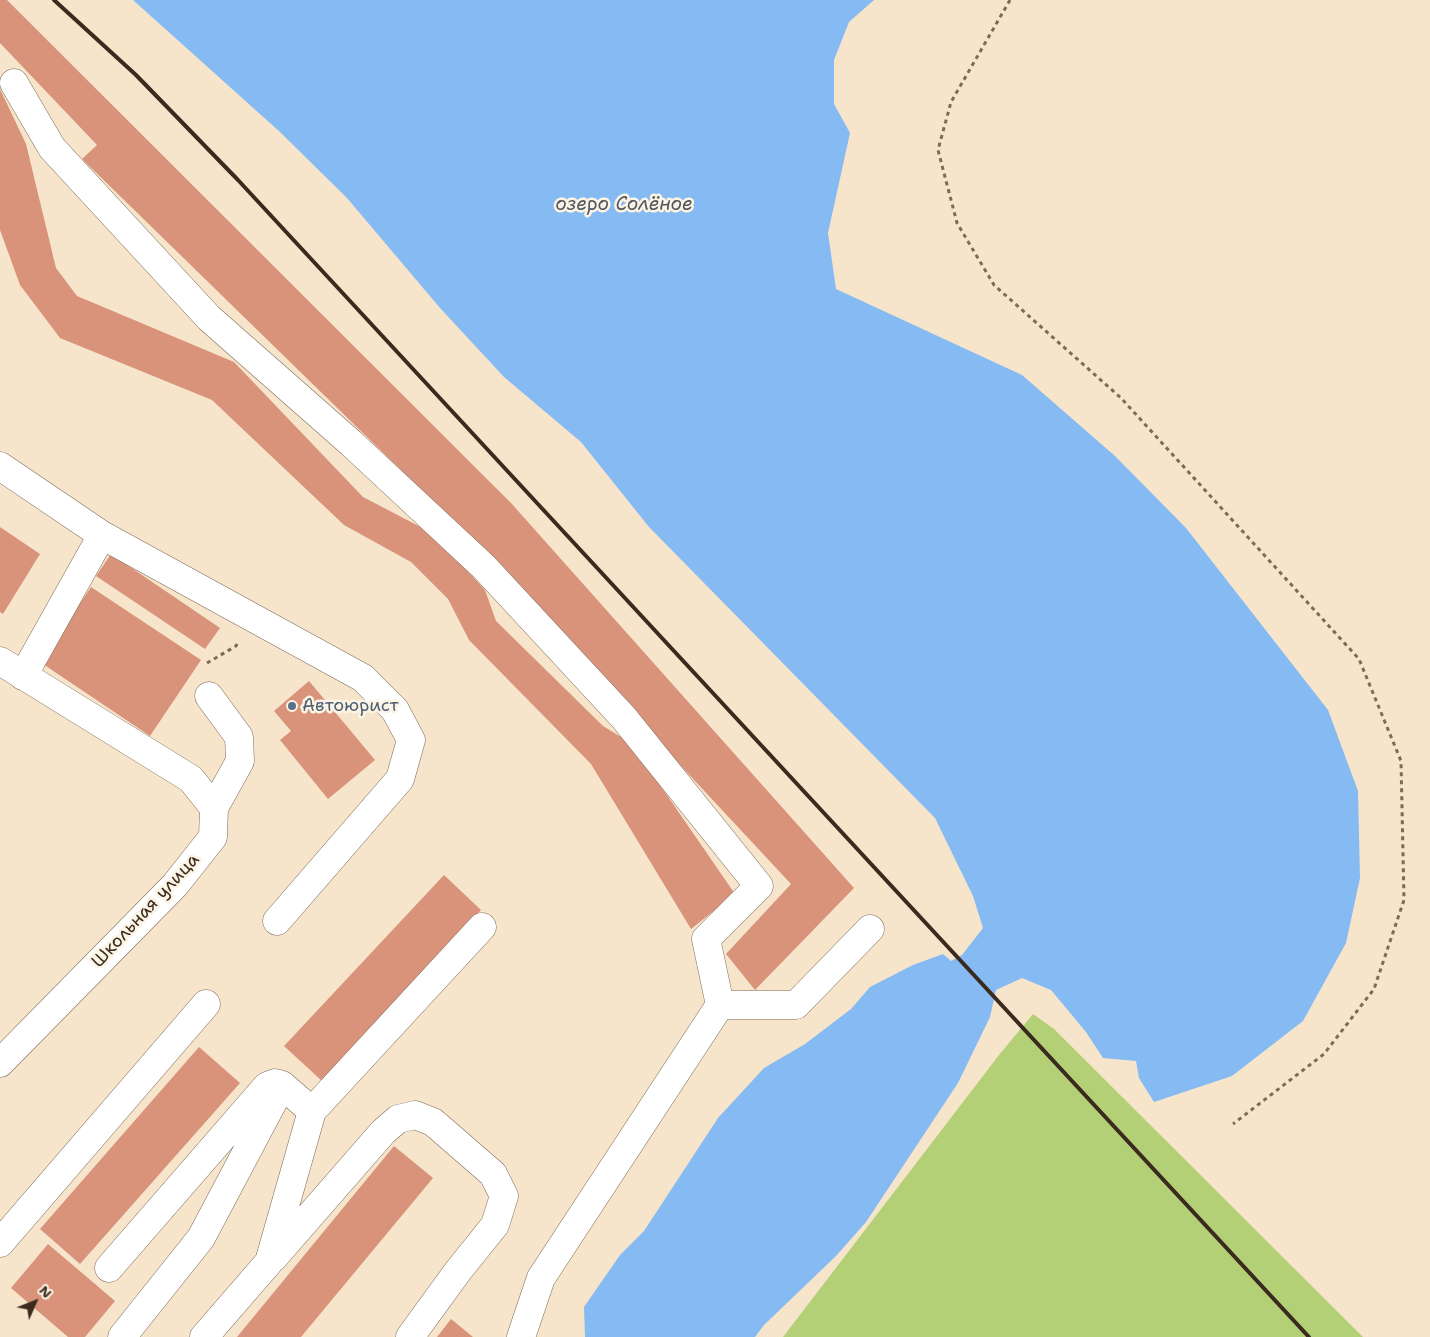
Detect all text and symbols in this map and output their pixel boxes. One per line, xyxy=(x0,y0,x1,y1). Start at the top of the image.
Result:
water label: озеро Солёное xyxy=(555,194,693,216)
place label: Автоюрист xyxy=(302,695,399,717)
marker: Автоюрист xyxy=(286,700,298,712)
street label: Школьная улица xyxy=(88,849,204,973)
north arrow xyxy=(10,1277,60,1327)
text: N xyxy=(35,1281,56,1302)

